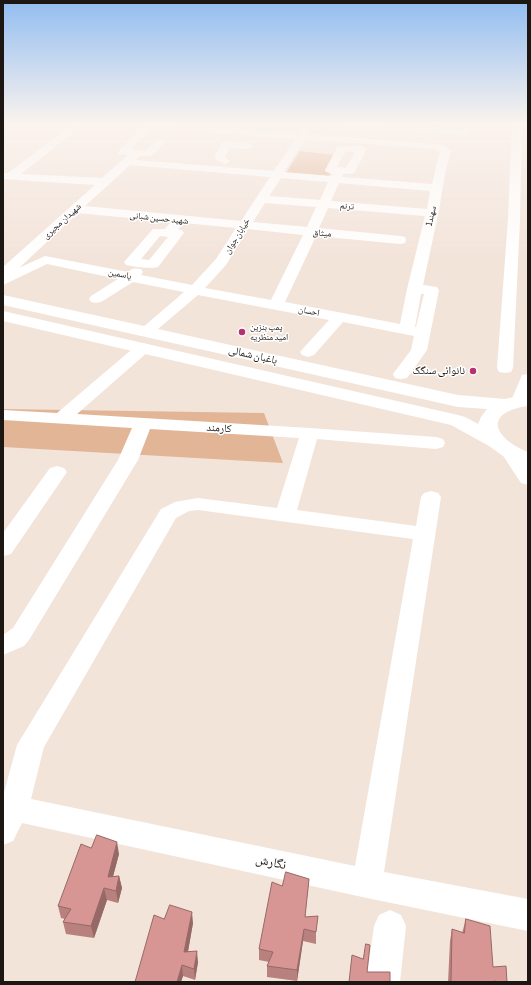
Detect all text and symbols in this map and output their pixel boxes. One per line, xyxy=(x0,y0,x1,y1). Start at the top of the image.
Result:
street label: ترنم xyxy=(340,200,354,212)
street label: شهیدان مجیری xyxy=(41,201,83,241)
street label: 1سهند xyxy=(423,205,439,227)
street label: شهید حسین شبانی xyxy=(129,210,189,226)
street label: خیابان جوان xyxy=(222,216,252,256)
street label: میثاق xyxy=(312,227,332,239)
street label: یاسمین xyxy=(107,266,133,282)
street label: احسان xyxy=(297,304,321,318)
place label: پمپ بنزین امید منظریه xyxy=(250,322,288,343)
marker: پمپ بنزین امید منظریه xyxy=(237,327,247,337)
street label: باغبان شمالی xyxy=(227,343,279,367)
place label: نانوائی سنگک xyxy=(412,364,465,378)
marker: نانوائی سنگک xyxy=(468,366,478,376)
street label: کارمند xyxy=(206,421,232,435)
street label: نگارش xyxy=(254,851,288,873)

